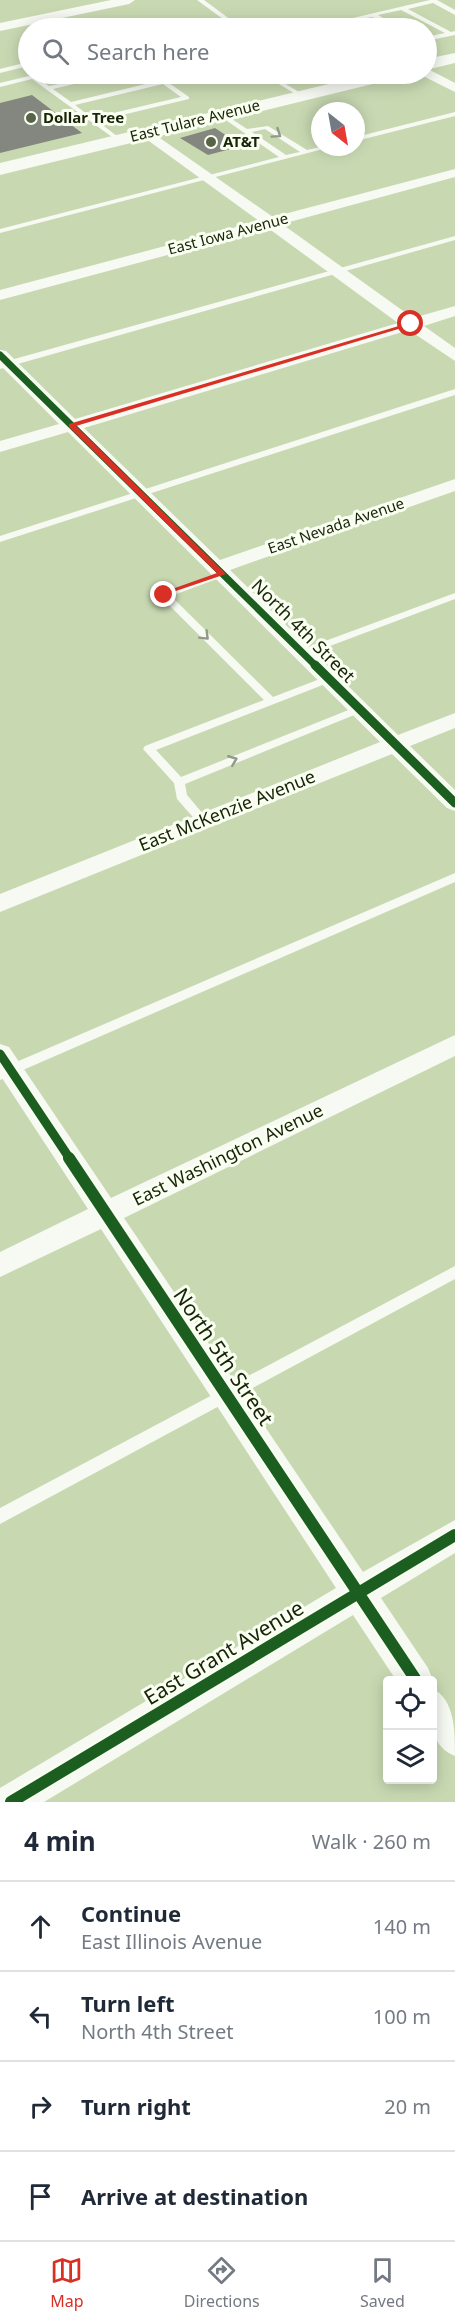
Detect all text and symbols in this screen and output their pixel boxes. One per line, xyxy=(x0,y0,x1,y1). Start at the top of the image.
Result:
search box xyxy=(18,18,437,84)
icon: search xyxy=(39,35,72,68)
text: Search here xyxy=(87,36,209,66)
street label: East Tulare Avenue xyxy=(128,94,262,146)
north arrow xyxy=(311,102,365,156)
place label: Dollar Tree xyxy=(43,107,124,127)
marker: Dollar Tree xyxy=(24,111,38,125)
one-way arrow xyxy=(270,127,281,138)
place label: AT&T xyxy=(223,131,260,151)
marker: AT&T xyxy=(204,135,218,149)
street label: East Iowa Avenue xyxy=(165,207,290,259)
route start xyxy=(397,310,423,336)
street label: East Nevada Avenue xyxy=(265,492,407,558)
street label: North 4th Street xyxy=(247,573,361,688)
route end xyxy=(150,581,176,607)
one-way arrow xyxy=(199,629,209,640)
one-way arrow xyxy=(227,755,238,767)
street label: East McKenzie Avenue xyxy=(135,764,318,856)
street label: East Washington Avenue xyxy=(128,1097,327,1211)
street label: North 5th Street xyxy=(167,1282,280,1431)
street label: East Grant Avenue xyxy=(138,1593,309,1711)
map controls xyxy=(383,1676,437,1784)
button: locate xyxy=(383,1676,437,1730)
button: layers xyxy=(383,1730,437,1784)
text: 4 min xyxy=(24,1823,96,1859)
text: Walk · 260 m xyxy=(312,1828,431,1855)
text: Continue xyxy=(81,1898,181,1928)
icon: ahead xyxy=(24,1910,57,1943)
text: 140 m xyxy=(373,1913,431,1940)
text: East Illinois Avenue xyxy=(81,1928,262,1955)
text: Turn left xyxy=(81,1988,175,2018)
icon: left xyxy=(24,2000,57,2033)
text: 100 m xyxy=(373,2003,431,2030)
text: North 4th Street xyxy=(81,2018,233,2045)
icon: right xyxy=(24,2090,57,2123)
text: Turn right xyxy=(81,2091,191,2121)
text: 20 m xyxy=(384,2093,431,2120)
icon: arrive xyxy=(24,2180,57,2213)
text: Arrive at destination xyxy=(81,2181,308,2211)
tab: Map xyxy=(50,2254,83,2312)
tab: Directions xyxy=(184,2254,260,2312)
tab: Saved xyxy=(360,2254,405,2312)

